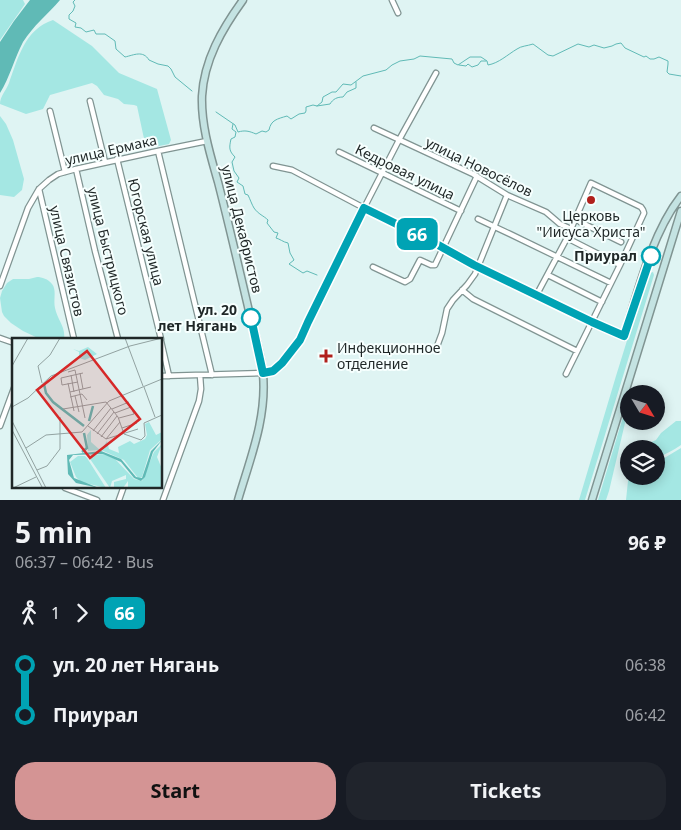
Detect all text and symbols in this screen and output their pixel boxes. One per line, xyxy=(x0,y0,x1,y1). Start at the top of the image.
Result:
street label: улица Ермака xyxy=(63,130,158,169)
street label: улица Новосёлов xyxy=(422,132,536,201)
street label: Кедровая улица xyxy=(352,139,458,204)
street label: улица Декабристов xyxy=(217,163,268,295)
street label: Югорская улица xyxy=(124,176,169,288)
street label: улица Быстрицкого xyxy=(83,185,134,317)
marker: Церковь "Иисуса Христа" xyxy=(585,194,597,206)
street label: улица Связистов xyxy=(45,204,90,318)
place label: Церковь "Иисуса Христа" xyxy=(536,206,646,241)
line badge: 66 xyxy=(394,218,440,250)
text: 66 xyxy=(407,222,427,246)
place label: Приурал xyxy=(574,246,637,265)
marker: Приурал xyxy=(641,246,661,266)
place label: ул. 20 лет Нягань xyxy=(158,300,237,335)
marker: ул. 20 лет Нягань xyxy=(241,308,261,328)
inset map xyxy=(12,338,162,488)
place label: Инфекционное отделение xyxy=(337,338,441,373)
marker: Инфекционное отделение xyxy=(319,349,333,363)
north arrow xyxy=(620,385,665,430)
map controls xyxy=(620,385,665,485)
button: layers xyxy=(620,440,665,485)
text: 5 min xyxy=(15,513,92,551)
text: 96 ₽ xyxy=(628,530,666,556)
text: 06:37 – 06:42 · Bus xyxy=(15,551,154,573)
icon: walk xyxy=(15,599,43,627)
icon: forward xyxy=(68,599,96,627)
text: 66 xyxy=(114,601,135,625)
text: 1 xyxy=(51,602,60,624)
text: ул. 20 лет Нягань xyxy=(53,652,219,678)
text: 06:38 xyxy=(625,654,666,676)
text: Приурал xyxy=(53,702,138,728)
text: 06:42 xyxy=(625,704,666,726)
button: Start xyxy=(15,762,336,820)
button: Tickets xyxy=(346,762,666,820)

